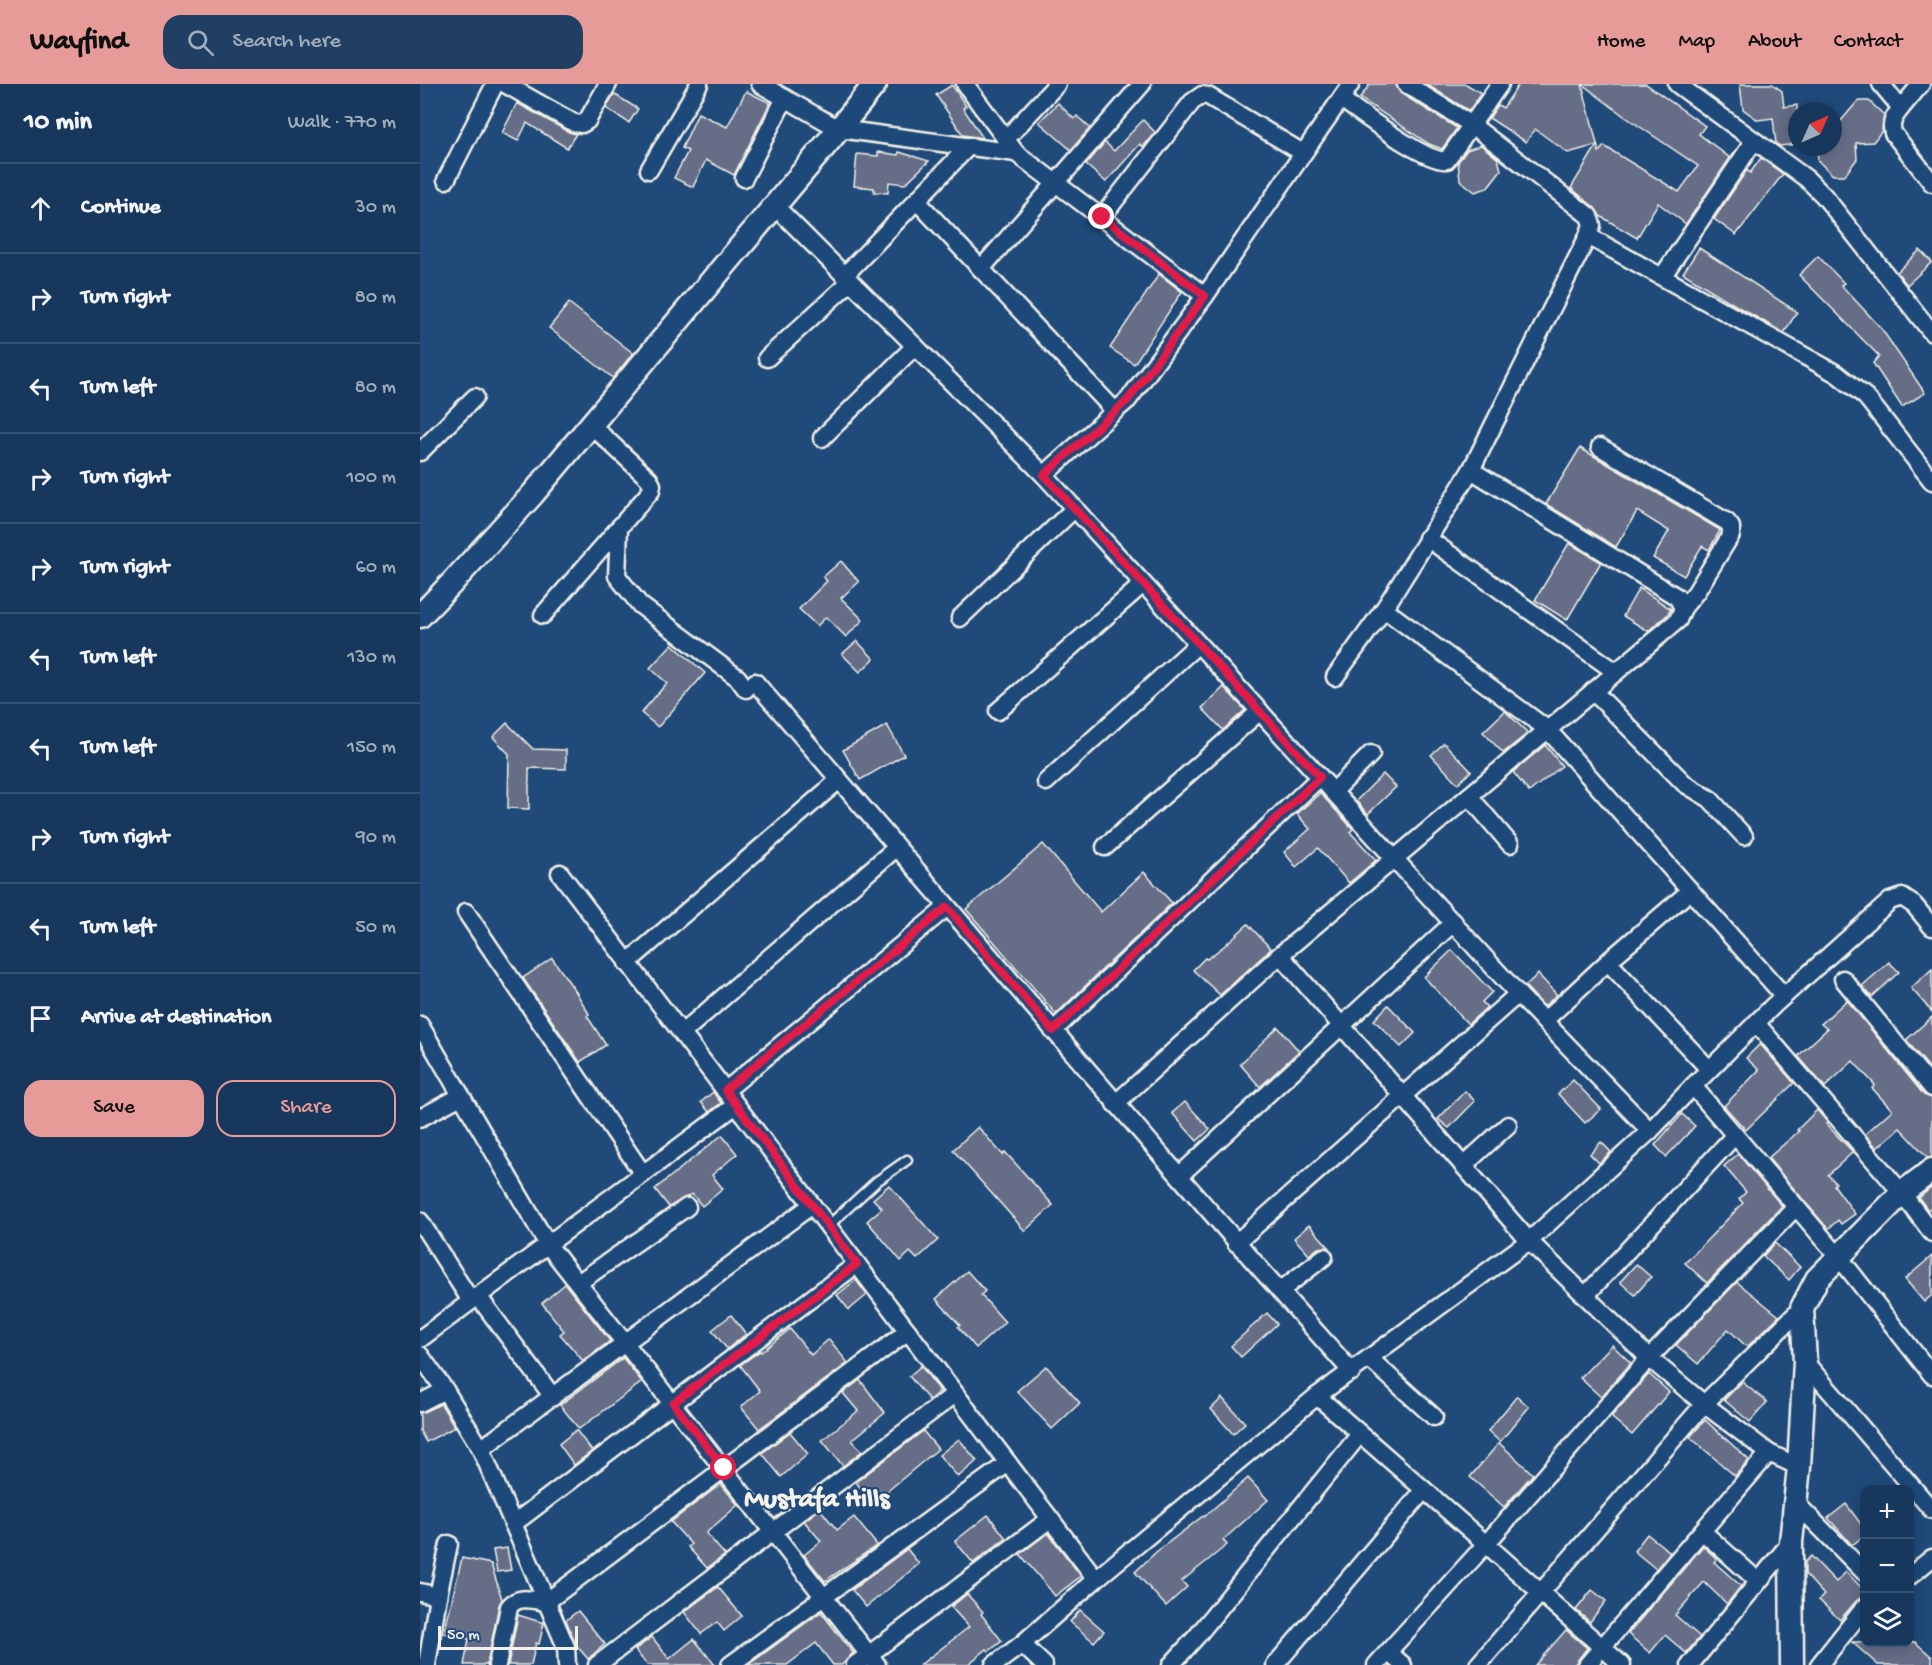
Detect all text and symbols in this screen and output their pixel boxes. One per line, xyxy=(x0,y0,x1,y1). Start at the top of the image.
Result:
search box xyxy=(163,15,583,69)
text: Wayfind xyxy=(30,26,127,59)
icon: search xyxy=(184,26,217,59)
text: Search here xyxy=(232,29,341,55)
text: Home xyxy=(1597,30,1645,55)
text: Map xyxy=(1678,30,1715,55)
text: About xyxy=(1748,30,1801,55)
text: Contact xyxy=(1834,30,1902,55)
north arrow xyxy=(1788,102,1842,156)
text: 10 min xyxy=(24,108,92,139)
text: Walk · 770 m xyxy=(288,112,396,135)
icon: ahead xyxy=(24,192,57,225)
text: Continue xyxy=(81,195,161,221)
text: 30 m xyxy=(355,197,396,220)
route end xyxy=(1088,203,1114,229)
icon: right xyxy=(24,282,57,315)
text: Turn right xyxy=(81,285,169,311)
text: 80 m xyxy=(355,287,396,310)
icon: left xyxy=(24,372,57,405)
text: Turn left xyxy=(81,375,155,401)
text: 80 m xyxy=(355,377,396,400)
icon: right xyxy=(24,462,57,495)
text: Turn right xyxy=(81,465,169,491)
text: 100 m xyxy=(346,467,396,490)
icon: right xyxy=(24,552,57,585)
text: Turn right xyxy=(81,555,169,581)
text: 60 m xyxy=(356,557,396,580)
icon: left xyxy=(24,642,57,675)
text: Turn left xyxy=(81,645,155,671)
text: 130 m xyxy=(347,647,396,670)
icon: left xyxy=(24,732,57,765)
text: Turn left xyxy=(81,735,155,761)
text: 150 m xyxy=(347,737,396,760)
icon: right xyxy=(24,822,57,855)
text: Turn right xyxy=(81,825,169,851)
text: 90 m xyxy=(356,827,396,850)
icon: left xyxy=(24,912,57,945)
text: Turn left xyxy=(81,915,155,941)
text: 50 m xyxy=(355,917,396,940)
icon: arrive xyxy=(24,1002,57,1035)
text: Arrive at destination xyxy=(81,1005,271,1031)
button: Save xyxy=(24,1080,204,1137)
button: Share xyxy=(216,1080,396,1137)
route start xyxy=(710,1454,736,1480)
district label: Mustafa Hills xyxy=(744,1484,891,1517)
map controls xyxy=(1860,1485,1914,1647)
button: + xyxy=(1860,1485,1914,1539)
button: − xyxy=(1860,1539,1914,1593)
button: layers xyxy=(1860,1593,1914,1647)
scale bar xyxy=(438,1623,578,1650)
text: 50 m xyxy=(447,1627,480,1646)

